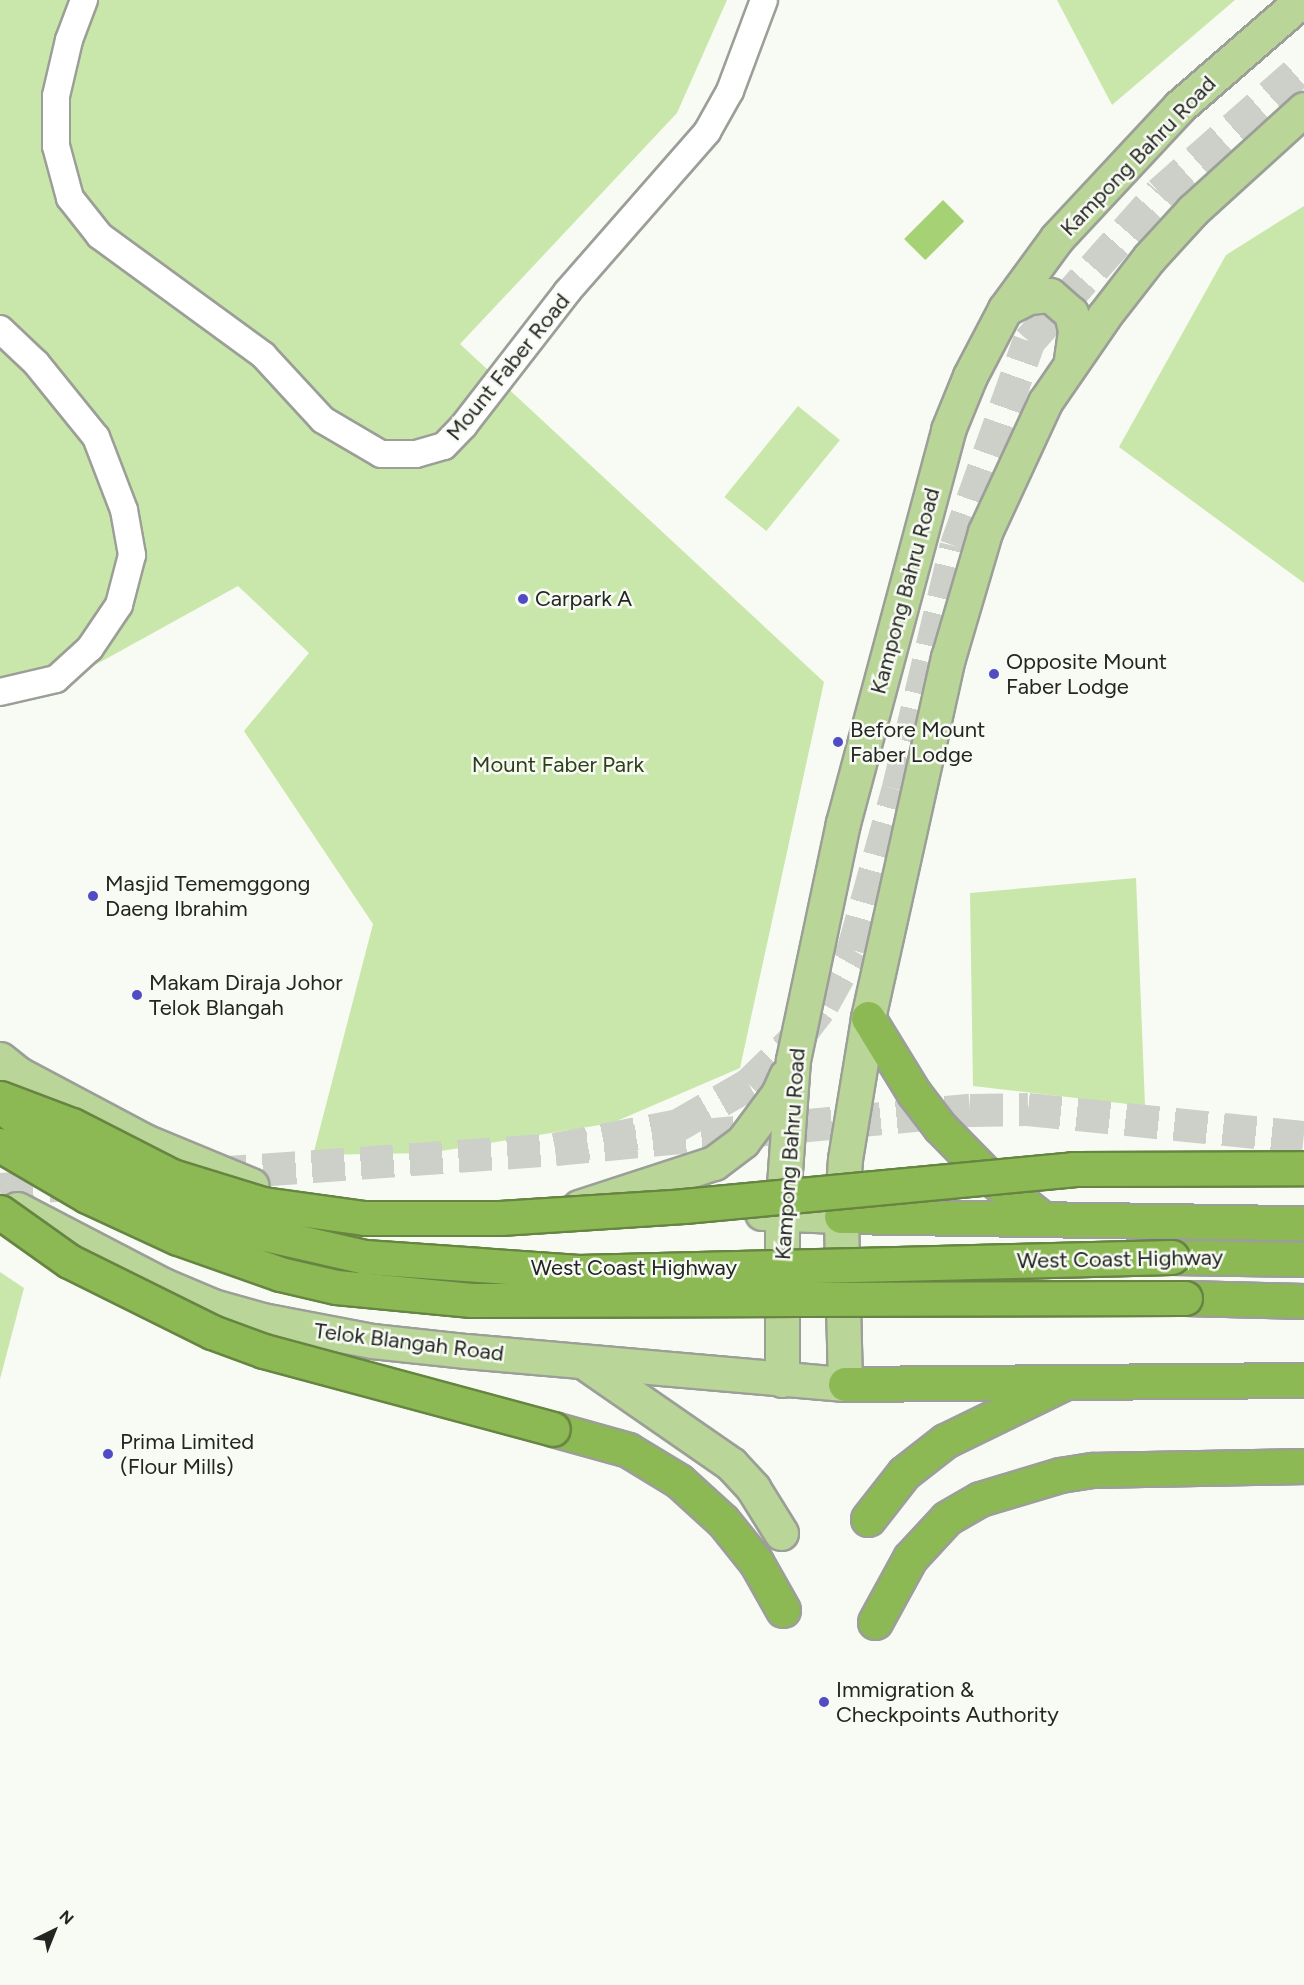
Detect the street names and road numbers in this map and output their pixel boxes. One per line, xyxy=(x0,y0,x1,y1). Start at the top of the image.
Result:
street label: Kampong Bahru Road xyxy=(1055,70,1221,242)
street label: Mount Faber Road xyxy=(441,288,575,446)
street label: Kampong Bahru Road xyxy=(865,485,945,697)
street label: Kampong Bahru Road xyxy=(769,1047,811,1261)
street label: West Coast Highway xyxy=(1017,1244,1223,1274)
street label: West Coast Highway xyxy=(531,1255,737,1281)
street label: Telok Blangah Road xyxy=(313,1317,505,1367)

